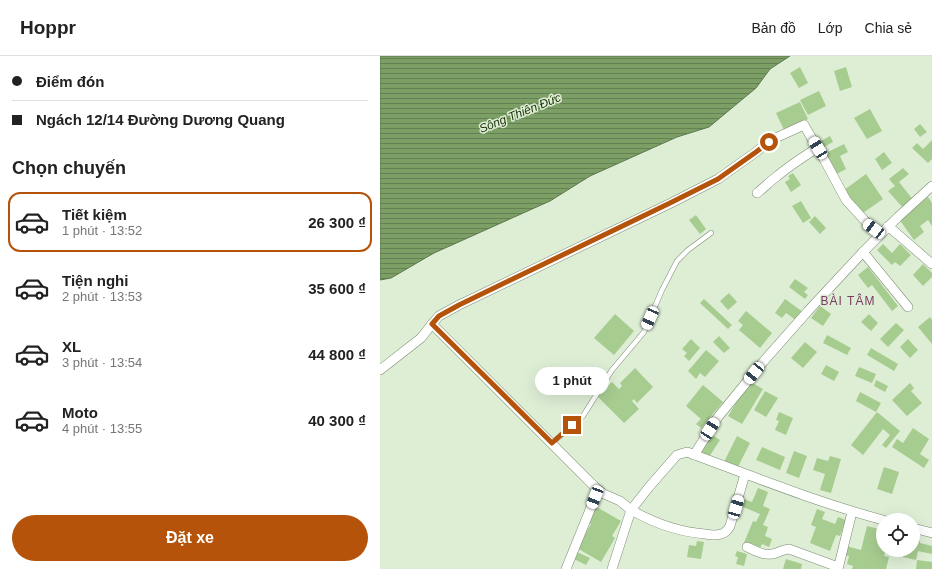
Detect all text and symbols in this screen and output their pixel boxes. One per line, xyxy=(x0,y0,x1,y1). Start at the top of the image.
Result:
text: Hoppr xyxy=(20,17,76,38)
text: Bản đồ xyxy=(751,20,796,36)
text: Lớp xyxy=(818,20,843,36)
text: Chia sẻ xyxy=(865,20,912,36)
text: Điểm đón xyxy=(36,73,104,90)
water label: Sông Thiên Đức xyxy=(477,90,563,136)
text: Ngách 12/14 Đường Dương Quang xyxy=(36,111,285,128)
route start xyxy=(760,133,778,151)
car xyxy=(807,135,829,161)
text: Chọn chuyến xyxy=(12,158,126,178)
icon: car xyxy=(14,204,50,240)
text: Tiết kiệm xyxy=(62,206,127,223)
text: 26 300 ₫ xyxy=(308,214,366,231)
car xyxy=(861,217,887,241)
text: 1 phút · 13:52 xyxy=(62,223,142,238)
icon: car xyxy=(14,270,50,306)
text: Tiện nghi xyxy=(62,272,128,289)
text: 35 600 ₫ xyxy=(308,280,366,297)
text: 2 phút · 13:53 xyxy=(62,289,142,304)
district label: BÀI TÂM xyxy=(821,293,875,308)
car xyxy=(640,305,660,331)
icon: car xyxy=(14,336,50,372)
text: XL xyxy=(62,338,81,355)
text: 44 800 ₫ xyxy=(308,346,366,363)
text: 3 phút · 13:54 xyxy=(62,355,142,370)
car xyxy=(742,360,766,386)
callout: 1 phút xyxy=(535,367,609,395)
text: 1 phút xyxy=(553,373,592,388)
icon: car xyxy=(14,402,50,438)
text: Moto xyxy=(62,404,98,421)
text: 40 300 ₫ xyxy=(308,412,366,429)
route end xyxy=(563,416,581,434)
car xyxy=(698,416,722,442)
text: 4 phút · 13:55 xyxy=(62,421,142,436)
car xyxy=(585,484,605,510)
car xyxy=(727,494,745,520)
map controls xyxy=(876,513,920,557)
button: locate xyxy=(876,513,920,557)
button: Đặt xe xyxy=(12,515,368,561)

